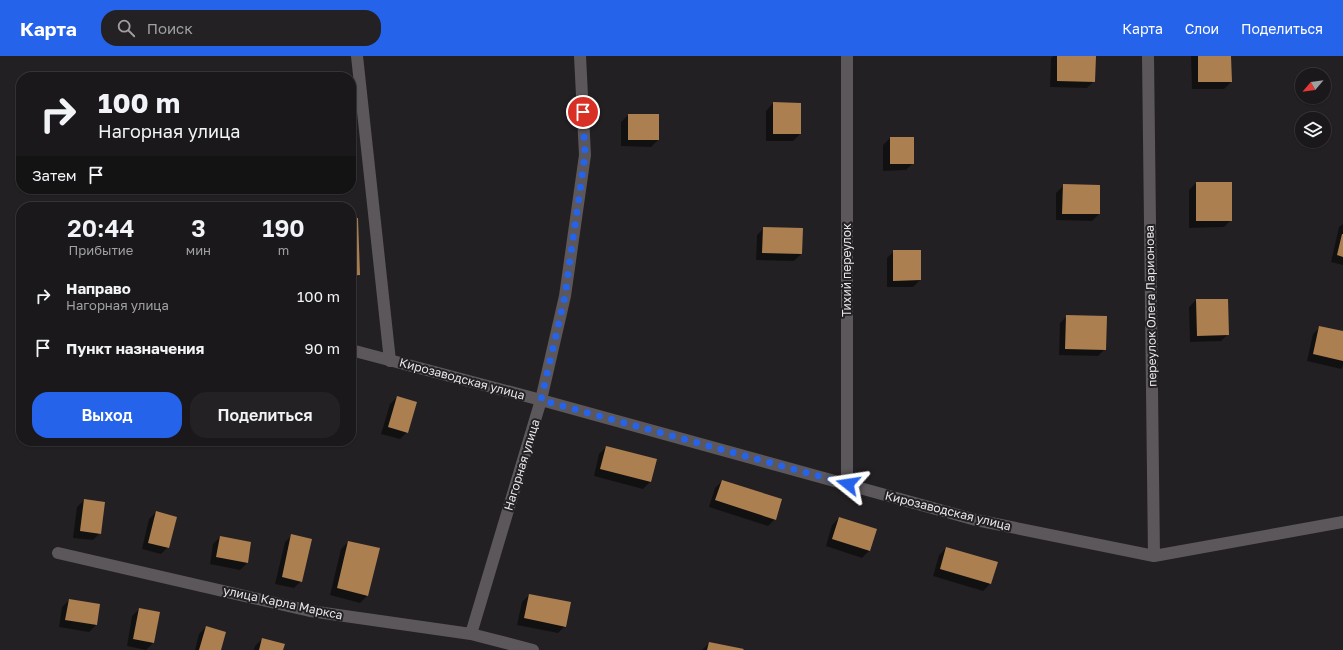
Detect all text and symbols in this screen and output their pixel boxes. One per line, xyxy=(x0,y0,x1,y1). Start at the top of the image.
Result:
search box xyxy=(101,10,381,46)
text: Карта xyxy=(20,17,77,40)
icon: search xyxy=(115,17,137,39)
text: Поиск xyxy=(147,19,193,37)
text: Карта xyxy=(1122,20,1163,37)
text: Слои xyxy=(1185,20,1219,37)
text: Поделиться xyxy=(1241,20,1323,37)
north arrow xyxy=(1295,68,1331,104)
map controls xyxy=(1295,68,1331,148)
text: 100 m xyxy=(98,86,180,119)
icon: right xyxy=(32,88,84,140)
pin xyxy=(566,95,600,129)
icon: arrive xyxy=(572,101,594,123)
button: layers xyxy=(1295,112,1331,148)
text: Нагорная улица xyxy=(98,120,240,142)
icon: arrive xyxy=(85,164,107,186)
text: Затем xyxy=(32,166,77,184)
text: 20:44 xyxy=(67,213,135,242)
text: 3 xyxy=(191,213,206,242)
text: 190 xyxy=(262,213,305,242)
street label: Тихий переулок xyxy=(839,223,854,317)
street label: переулок Олега Ларионова xyxy=(1142,225,1159,387)
text: Прибытие xyxy=(69,242,133,258)
text: мин xyxy=(186,242,211,258)
text: m xyxy=(278,242,289,258)
text: Направо xyxy=(66,279,131,297)
icon: right xyxy=(32,285,54,307)
text: 100 m xyxy=(297,287,340,305)
text: Нагорная улица xyxy=(66,297,169,313)
icon: arrive xyxy=(32,337,54,359)
text: Пункт назначения xyxy=(66,339,204,357)
text: 90 m xyxy=(305,339,340,357)
street label: Кирозаводская улица xyxy=(398,354,527,403)
button: Выход xyxy=(32,392,182,438)
button: Поделиться xyxy=(190,392,340,438)
street label: Нагорная улица xyxy=(500,417,543,512)
position arrow xyxy=(827,463,869,505)
street label: Кирозаводская улица xyxy=(883,488,1013,533)
street label: улица Карла Маркса xyxy=(222,583,344,623)

